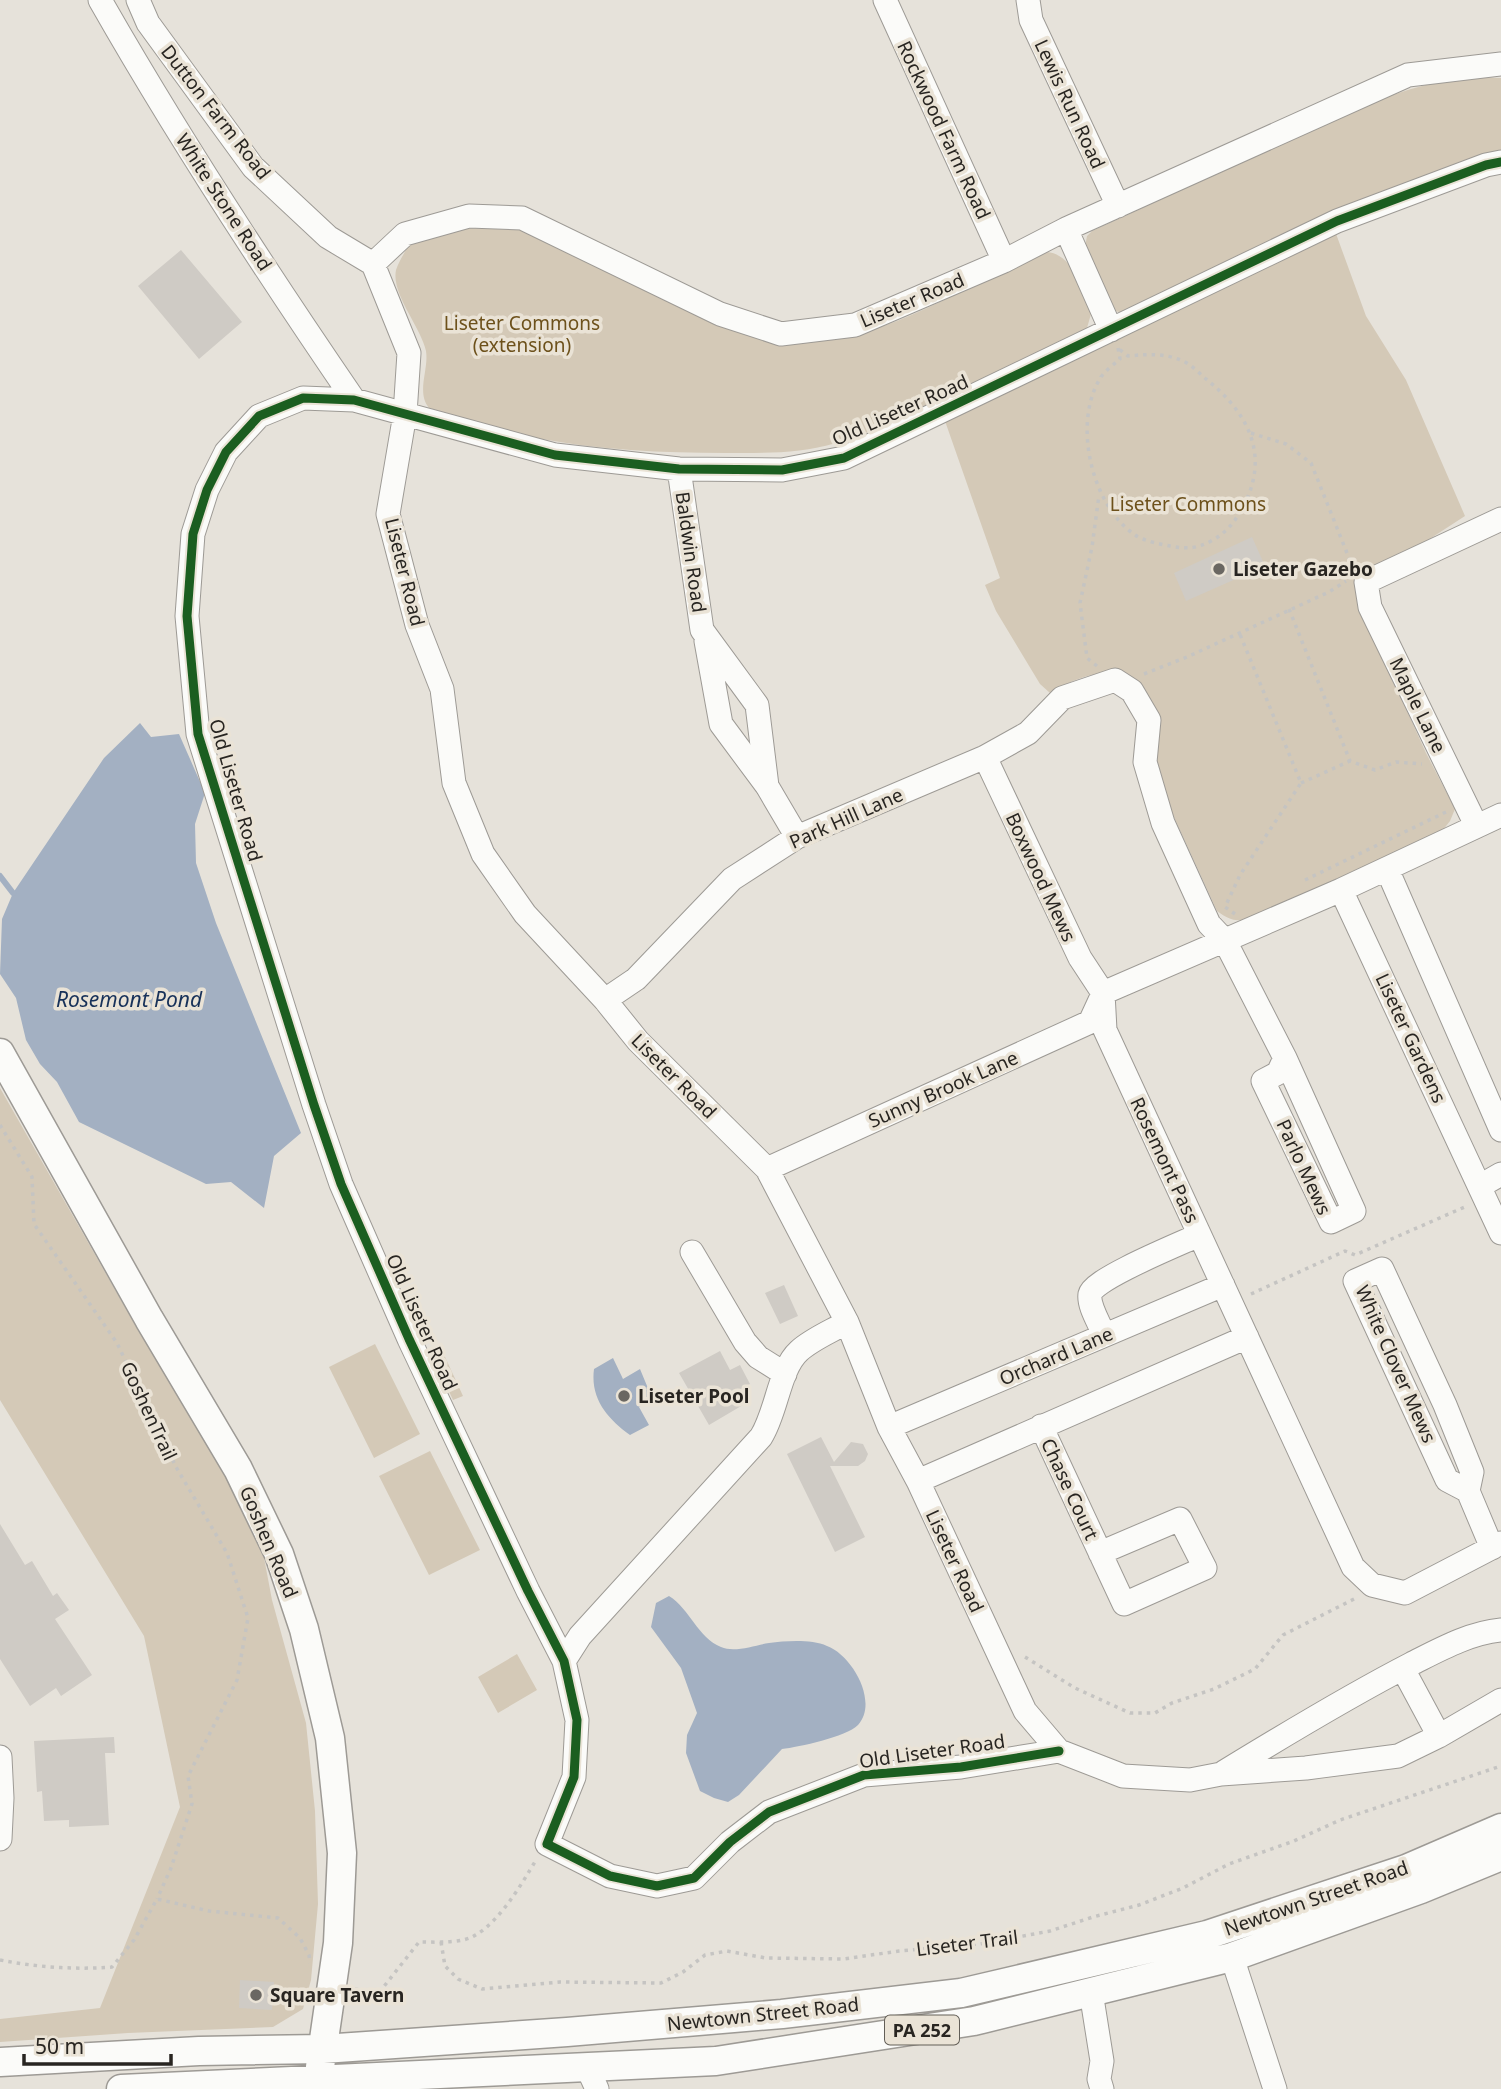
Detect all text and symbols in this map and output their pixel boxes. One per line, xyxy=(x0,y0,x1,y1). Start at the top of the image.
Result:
street label: Lewis Run Road xyxy=(1029,35,1111,173)
street label: Rockwood Farm Road xyxy=(891,37,997,223)
street label: Dutton Farm Road xyxy=(155,39,277,185)
street label: White Stone Road xyxy=(170,128,278,276)
street label: Liseter Road xyxy=(856,266,968,334)
park label: Liseter Commons (extension) xyxy=(444,310,600,358)
street label: Old Liseter Road xyxy=(828,368,972,452)
street label: Baldwin Road xyxy=(670,490,712,614)
park label: Liseter Commons xyxy=(1110,491,1266,517)
street label: Liseter Road xyxy=(379,515,431,629)
place label: Liseter Gazebo xyxy=(1233,556,1373,582)
marker: Liseter Gazebo xyxy=(1211,561,1227,577)
street label: Maple Lane xyxy=(1384,653,1452,757)
street label: Old Liseter Road xyxy=(203,716,269,864)
street label: Park Hill Lane xyxy=(785,781,907,855)
street label: Boxwood Mews xyxy=(1000,808,1082,946)
street label: Liseter Gardens xyxy=(1370,969,1452,1107)
water label: Rosemont Pond xyxy=(56,985,203,1013)
street label: Liseter Road xyxy=(626,1028,722,1124)
street label: Sunny Brook Lane xyxy=(864,1044,1022,1134)
street label: Rosemont Pass xyxy=(1124,1093,1206,1227)
street label: Parlo Mews xyxy=(1270,1115,1338,1219)
street label: Old Liseter Road xyxy=(380,1250,464,1394)
street label: White Clover Mews xyxy=(1350,1281,1442,1447)
street label: Orchard Lane xyxy=(995,1320,1117,1392)
street label: GoshenTrail xyxy=(115,1357,183,1465)
place label: Liseter Pool xyxy=(638,1383,749,1409)
marker: Liseter Pool xyxy=(616,1388,632,1404)
street label: Chase Court xyxy=(1035,1434,1105,1544)
street label: Goshen Road xyxy=(234,1482,304,1602)
street label: Liseter Road xyxy=(920,1505,990,1617)
street label: Old Liseter Road xyxy=(857,1728,1007,1774)
street label: Newtown Street Road xyxy=(1221,1854,1411,1942)
street label: Liseter Trail xyxy=(915,1924,1019,1962)
place label: Square Tavern xyxy=(270,1982,404,2008)
marker: Square Tavern xyxy=(248,1987,264,2003)
street label: Newtown Street Road xyxy=(666,1991,860,2037)
road number: PA 252 xyxy=(885,2016,959,2044)
scale bar xyxy=(24,2022,172,2066)
text: 50 m xyxy=(35,2032,84,2060)

